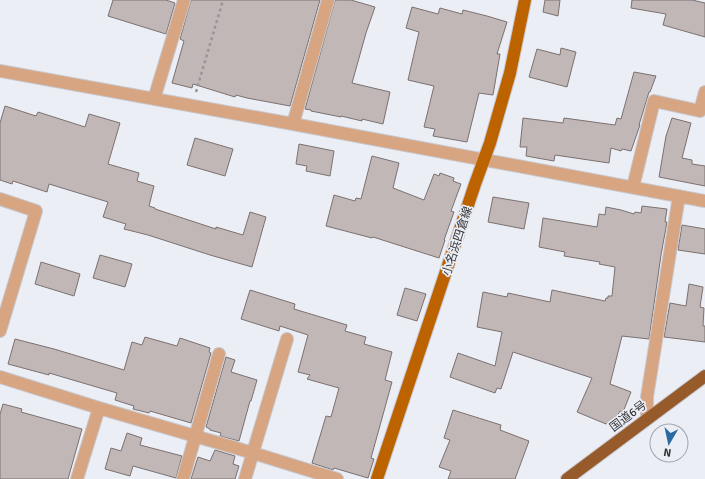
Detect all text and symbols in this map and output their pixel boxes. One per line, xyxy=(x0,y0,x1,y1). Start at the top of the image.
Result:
street label: 小名浜四倉線 xyxy=(439,205,476,278)
street label: 国道6号 xyxy=(607,398,650,435)
north arrow xyxy=(649,423,689,463)
text: N xyxy=(663,445,672,459)

